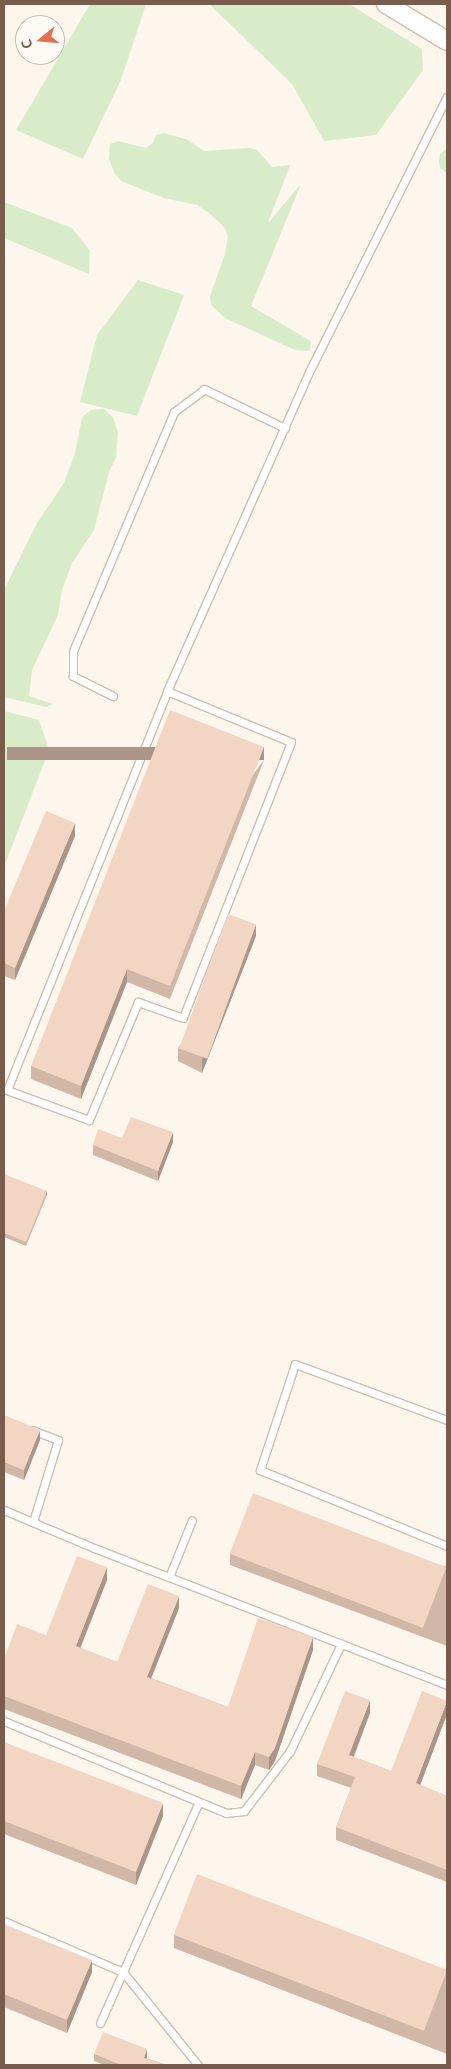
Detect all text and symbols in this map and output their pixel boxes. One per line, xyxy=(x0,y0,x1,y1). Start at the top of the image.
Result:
north arrow xyxy=(15,15,65,65)
text: С xyxy=(18,37,36,51)

